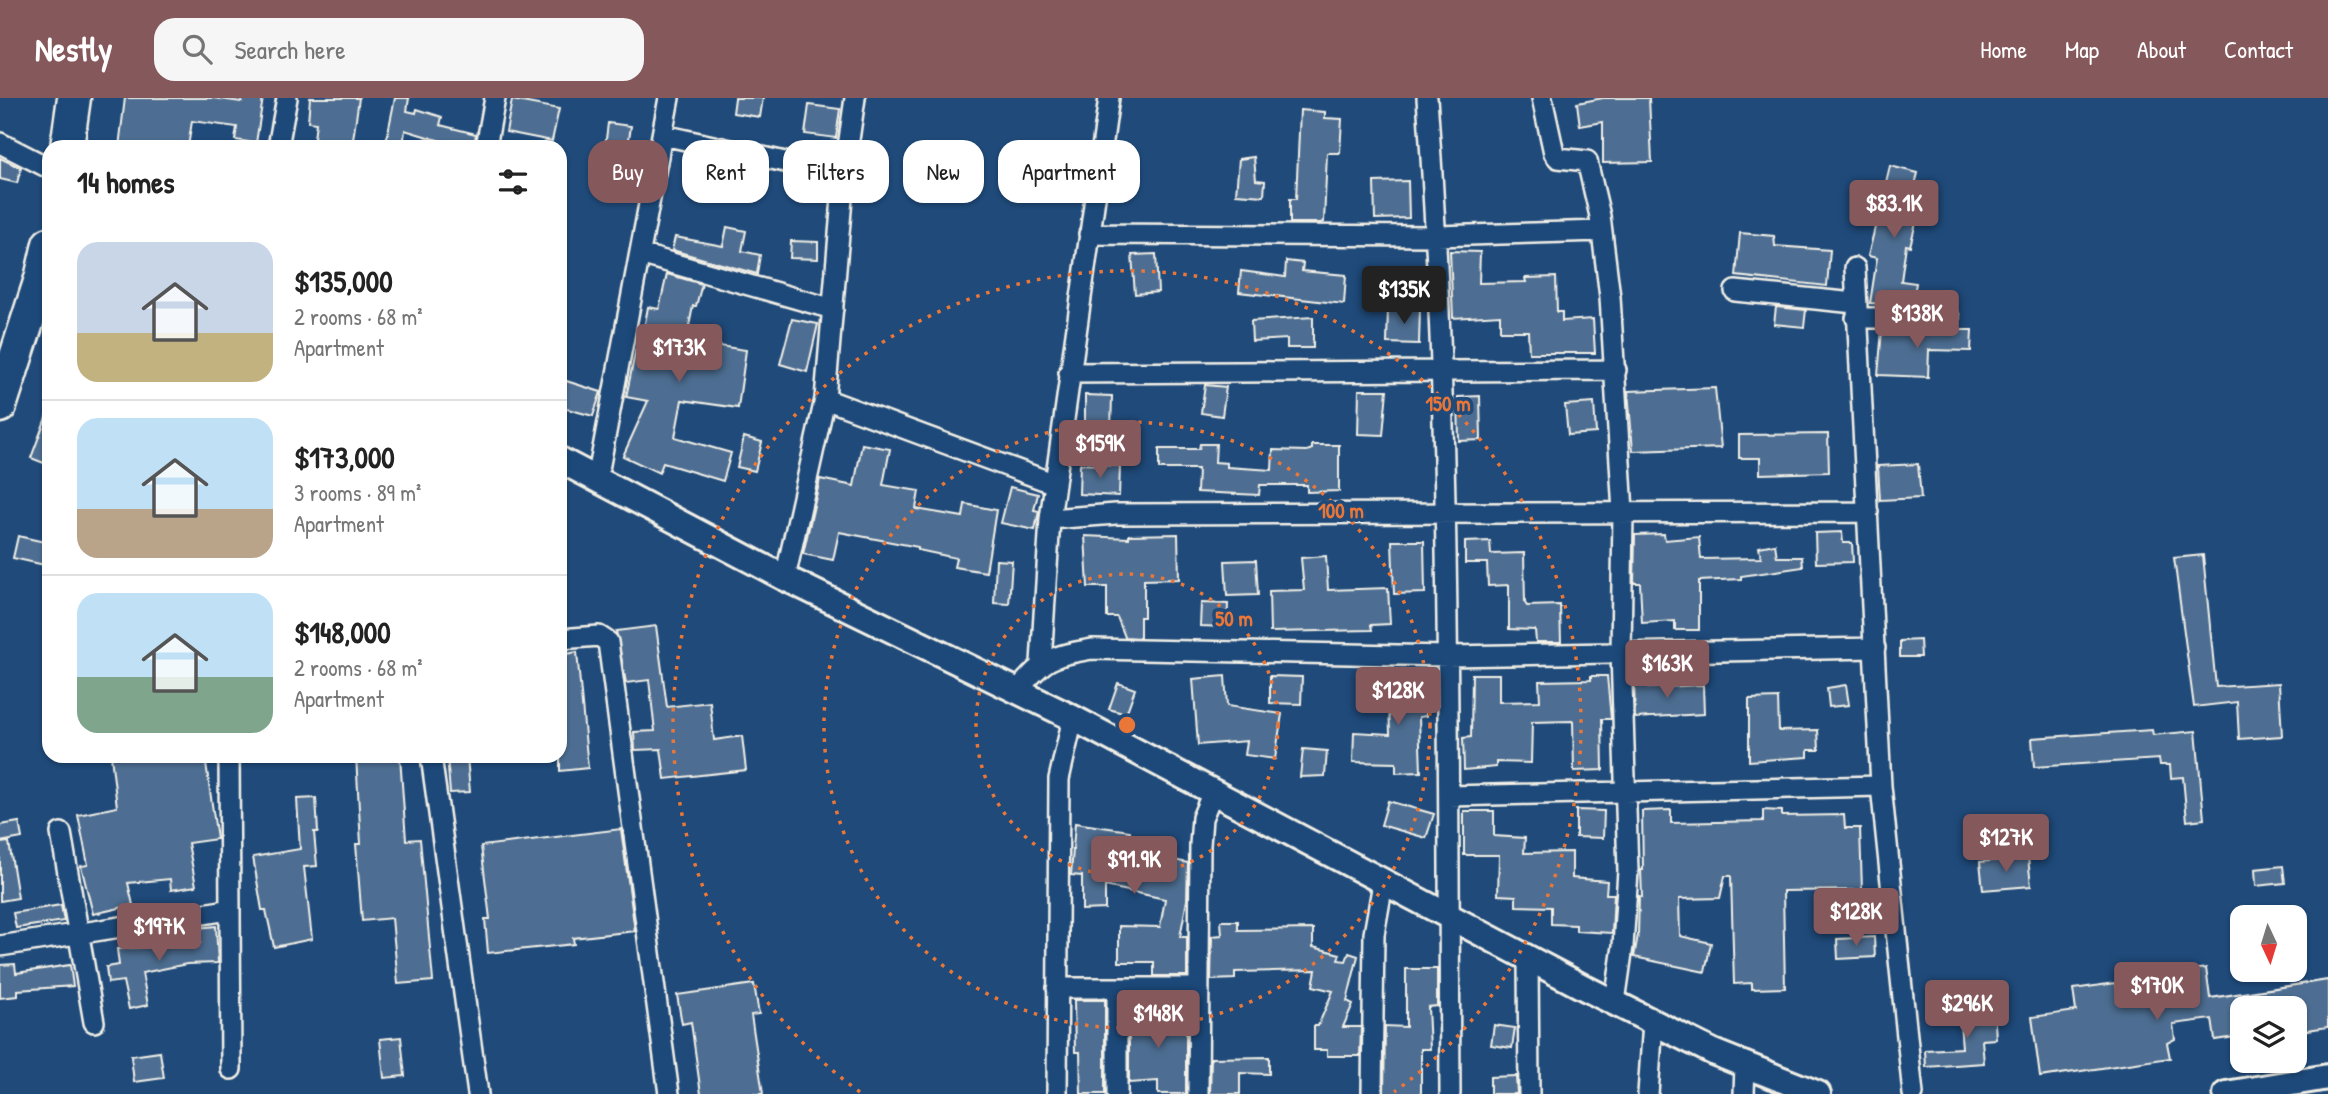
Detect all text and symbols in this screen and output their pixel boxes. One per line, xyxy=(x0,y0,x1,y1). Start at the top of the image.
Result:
search box xyxy=(154,18,644,81)
text: Nestly xyxy=(35,27,112,71)
icon: search xyxy=(178,30,216,68)
text: Search here xyxy=(234,32,346,67)
text: Home xyxy=(1980,33,2027,65)
text: Map xyxy=(2065,33,2099,65)
text: About xyxy=(2137,33,2186,65)
text: Contact xyxy=(2224,33,2293,65)
chip: Buy xyxy=(588,140,668,203)
chip: Rent xyxy=(682,140,769,203)
chip: Filters xyxy=(783,140,889,203)
chip: New xyxy=(903,140,984,203)
chip: Apartment xyxy=(998,140,1140,203)
text: 14 homes xyxy=(77,162,175,202)
icon: filters xyxy=(494,163,532,201)
pin: $83.1K xyxy=(1837,180,1951,240)
text: $83.1K xyxy=(1865,187,1923,218)
text: $135,000 xyxy=(294,261,393,301)
pin: $135K xyxy=(1355,266,1453,326)
icon: home xyxy=(133,270,217,354)
text: $135K xyxy=(1378,273,1430,304)
pin: $138K xyxy=(1868,290,1966,350)
text: $138K xyxy=(1891,297,1943,328)
text: 2 rooms · 68 m² xyxy=(294,301,422,332)
pin: $173K xyxy=(630,324,728,384)
text: $173K xyxy=(652,331,706,362)
text: Apartment xyxy=(294,332,384,363)
text: 150 m xyxy=(1425,389,1471,418)
pin: $159K xyxy=(1051,420,1149,480)
text: $159K xyxy=(1075,427,1125,458)
text: $173,000 xyxy=(294,437,395,477)
icon: home xyxy=(133,446,217,530)
text: 3 rooms · 89 m² xyxy=(294,477,421,508)
text: 100 m xyxy=(1318,496,1364,525)
text: Apartment xyxy=(294,508,384,539)
text: 50 m xyxy=(1215,604,1253,633)
text: $148,000 xyxy=(294,612,391,652)
icon: home xyxy=(133,621,217,705)
pin: $163K xyxy=(1618,640,1716,700)
text: $163K xyxy=(1641,647,1693,678)
text: 2 rooms · 68 m² xyxy=(294,652,422,683)
pin: $128K xyxy=(1349,668,1447,727)
text: $128K xyxy=(1372,674,1424,705)
text: Apartment xyxy=(294,683,384,714)
centre of rings xyxy=(1115,713,1139,737)
pin: $127K xyxy=(1957,814,2055,874)
text: $127K xyxy=(1979,821,2033,852)
pin: $91.9K xyxy=(1077,836,1191,896)
text: $91.9K xyxy=(1107,843,1161,874)
pin: $128K xyxy=(1807,888,1905,948)
text: $128K xyxy=(1830,895,1882,926)
pin: $197K xyxy=(110,904,208,963)
north arrow xyxy=(2230,905,2306,982)
map controls xyxy=(2230,905,2307,1073)
text: $197K xyxy=(133,910,185,941)
pin: $170K xyxy=(2108,962,2206,1022)
text: $170K xyxy=(2130,969,2184,1000)
pin: $296K xyxy=(1918,981,2016,1040)
text: $296K xyxy=(1941,987,1993,1018)
pin: $148K xyxy=(1109,990,1207,1050)
button: layers xyxy=(2230,996,2307,1073)
text: $148K xyxy=(1133,997,1183,1028)

